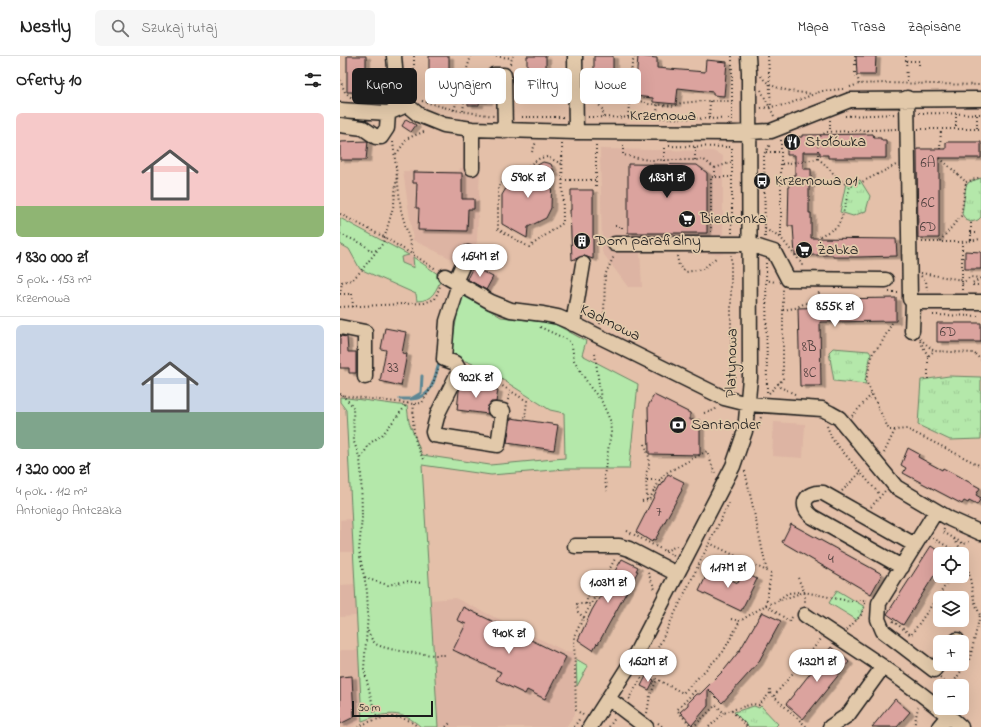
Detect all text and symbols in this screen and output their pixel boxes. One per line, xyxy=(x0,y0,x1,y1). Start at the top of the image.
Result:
search box xyxy=(95,10,375,46)
text: Nestly xyxy=(20,14,71,41)
icon: search xyxy=(109,17,131,39)
text: Szukaj tutaj xyxy=(141,17,217,39)
text: Mapa xyxy=(798,17,829,38)
text: Trasa xyxy=(851,17,885,38)
text: Zapisane xyxy=(907,17,961,38)
text: Oferty: 10 xyxy=(16,68,82,93)
chip: Kupno xyxy=(352,68,417,104)
chip: Wynajem xyxy=(425,68,506,104)
chip: Filtry xyxy=(514,68,572,104)
chip: Nowe xyxy=(580,68,641,104)
icon: filters xyxy=(302,69,324,91)
street label: Krzemowa xyxy=(630,104,696,128)
place label: Stołówka xyxy=(805,130,866,154)
restaurant icon: Stołówka xyxy=(782,132,802,152)
icon: home xyxy=(134,139,206,211)
house number: 6A xyxy=(921,153,935,174)
pin: 590K zł xyxy=(491,165,565,199)
pin: 1.83M zł xyxy=(626,165,708,199)
text: 590K zł xyxy=(511,168,545,187)
text: 1.83M zł xyxy=(649,168,685,187)
place label: Krzemowa 01 xyxy=(775,169,857,193)
bus stop icon: Krzemowa 01 xyxy=(752,171,772,191)
house number: 6C xyxy=(921,193,935,214)
place label: Biedronka xyxy=(699,207,767,231)
supermarket icon: Biedronka xyxy=(677,209,697,229)
house number: 6D xyxy=(920,217,936,238)
place label: Dom parafialny xyxy=(594,229,701,253)
building icon: Dom parafialny xyxy=(572,231,592,251)
place label: Żabka xyxy=(817,238,858,262)
supermarket icon: Żabka xyxy=(794,240,814,260)
pin: 1.64M zł xyxy=(439,244,521,278)
text: 1 830 000 zł xyxy=(16,245,88,270)
text: 1.64M zł xyxy=(461,247,499,266)
text: 5 pok. · 153 m² xyxy=(16,270,92,289)
text: Krzemowa xyxy=(16,289,70,308)
pin: 855K zł xyxy=(798,294,872,328)
text: 855K zł xyxy=(816,297,854,316)
street label: Kadmowa xyxy=(575,298,645,348)
house number: 6D xyxy=(940,322,956,343)
street label: Platynowa xyxy=(719,328,745,398)
house number: 8B xyxy=(802,337,816,358)
icon: home xyxy=(134,351,206,423)
house number: 33 xyxy=(387,358,399,379)
house number: 8C xyxy=(804,363,817,384)
pin: 902K zł xyxy=(439,365,513,399)
text: 902K zł xyxy=(459,368,493,387)
place label: Santander xyxy=(691,413,761,437)
bank icon: Santander xyxy=(668,415,688,435)
text: 1 320 000 zł xyxy=(16,457,90,482)
text: 4 pok. · 112 m² xyxy=(16,482,88,501)
text: Antoniego Antczaka xyxy=(16,501,122,520)
house number: 7 xyxy=(656,502,662,523)
map controls xyxy=(933,547,969,715)
button: locate xyxy=(933,547,969,583)
house number: 4 xyxy=(828,549,834,570)
pin: 1.17M zł xyxy=(687,555,769,589)
text: 1.17M zł xyxy=(710,558,746,577)
pin: 1.03M zł xyxy=(567,570,649,604)
text: 1.03M zł xyxy=(589,573,627,592)
button: layers xyxy=(933,591,969,627)
pin: 940K zł xyxy=(472,621,546,655)
text: 940K zł xyxy=(493,624,525,643)
button: + xyxy=(933,635,969,671)
pin: 1.62M zł xyxy=(607,649,689,683)
pin: 1.32M zł xyxy=(776,649,858,683)
text: 1.62M zł xyxy=(629,652,667,671)
text: 1.32M zł xyxy=(798,652,836,671)
button: − xyxy=(933,679,969,715)
scale bar xyxy=(352,699,433,718)
text: 50 m xyxy=(358,700,380,716)

